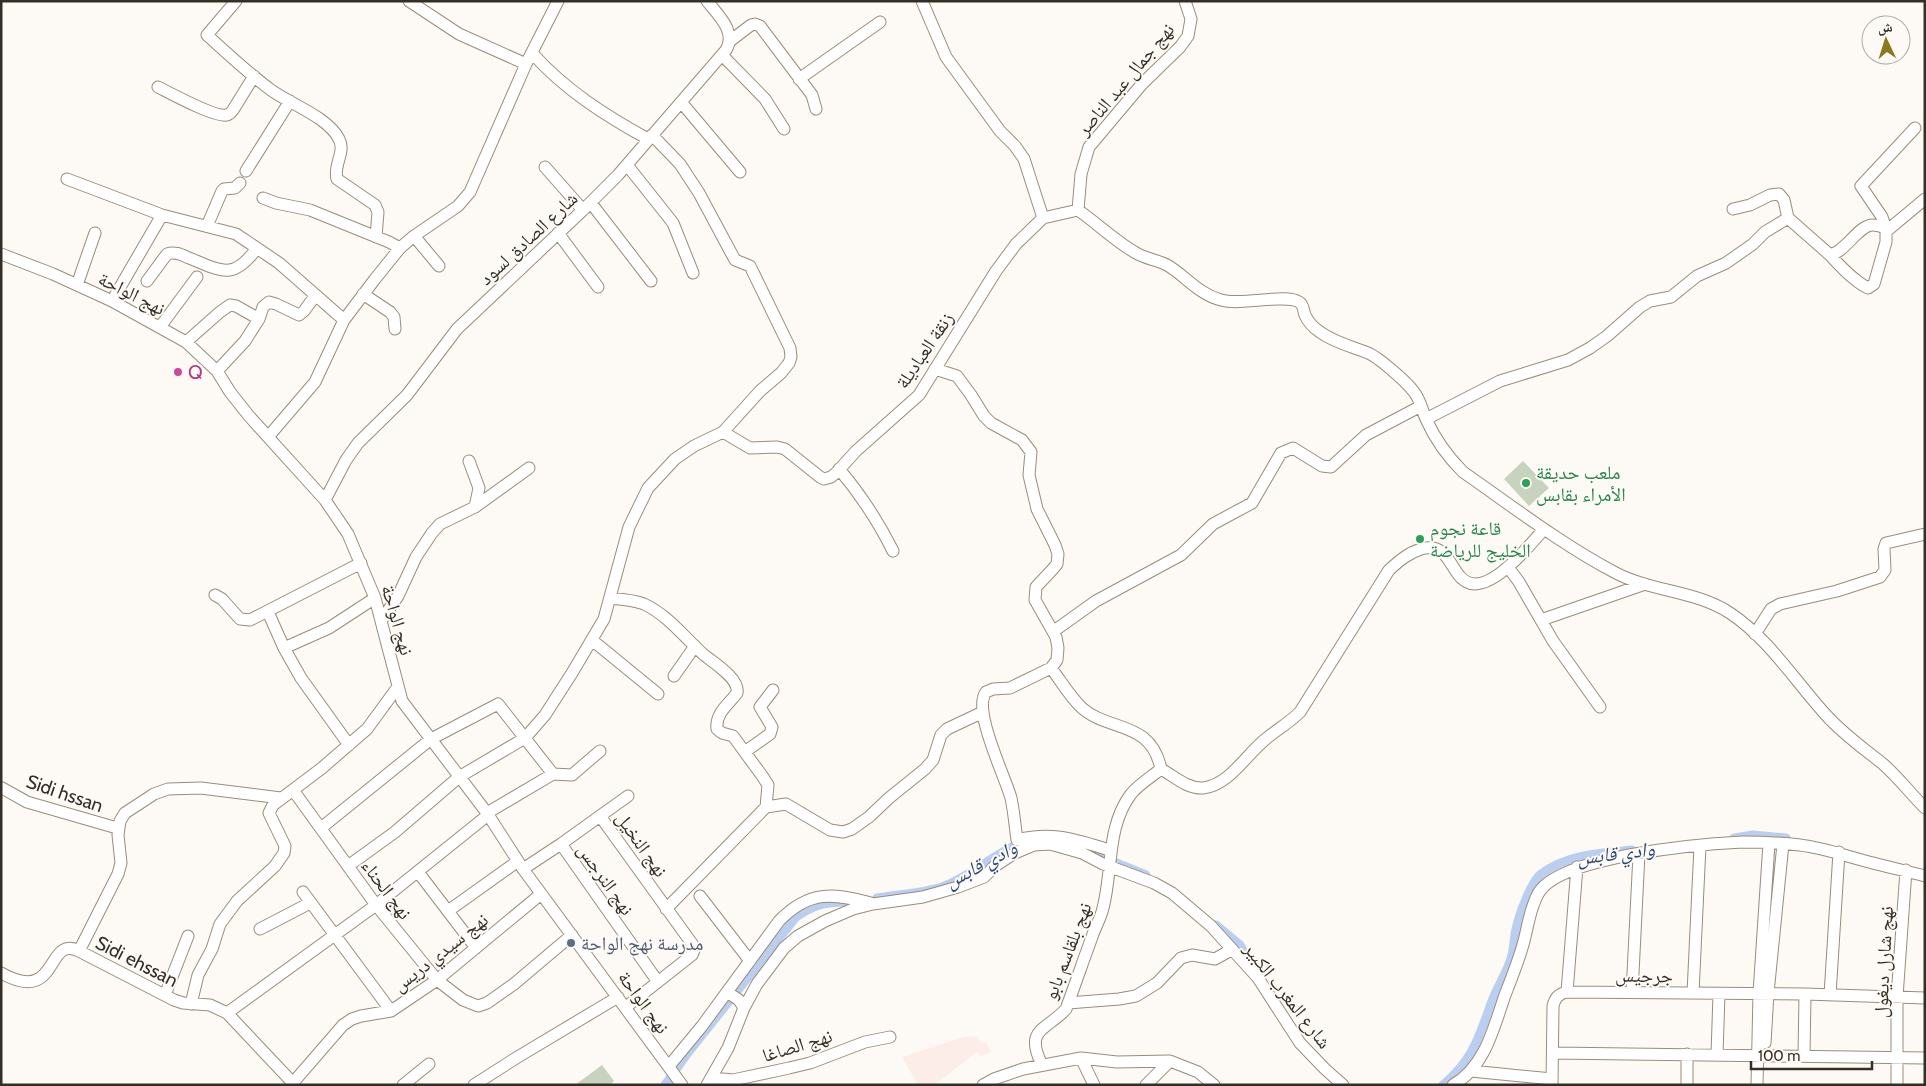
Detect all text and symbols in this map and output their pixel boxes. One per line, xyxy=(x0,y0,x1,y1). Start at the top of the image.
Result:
north arrow xyxy=(1861,15,1911,65)
street label: نهج جمال عبد الناصر xyxy=(1071,18,1180,142)
text: ش xyxy=(1877,18,1893,37)
street label: شارع الصادق لسود xyxy=(474,187,582,290)
street label: نهج الواحة xyxy=(94,267,169,321)
street label: زنقة العباديلة xyxy=(891,308,958,393)
place label: Q xyxy=(188,361,203,384)
marker: Q xyxy=(172,366,184,378)
place label: ملعب حديقة الأمراء بقابس xyxy=(1536,461,1626,506)
marker: ملعب حديقة الأمراء بقابس xyxy=(1520,477,1532,489)
place label: قاعة نجوم الخليج للرياضة xyxy=(1430,517,1531,563)
marker: قاعة نجوم الخليج للرياضة xyxy=(1414,533,1426,545)
street label: نهج الواحة xyxy=(376,582,419,658)
street label: Sidi hssan xyxy=(23,770,106,817)
street label: نهج النخيل xyxy=(610,807,672,882)
water label: وادي قابس xyxy=(941,835,1023,897)
water label: وادي قابس xyxy=(1576,836,1657,874)
street label: نهج النرجس xyxy=(572,839,639,920)
street label: نهج الحناء xyxy=(356,855,417,924)
street label: نهج بلقاسم بابو xyxy=(1038,899,1097,1003)
street label: نهج شارل ديغول xyxy=(1869,905,1899,1019)
street label: نهج سيدي دريس xyxy=(388,908,495,1000)
street label: Sidi ehssan xyxy=(92,931,182,992)
place label: مدرسة نهج الواحة xyxy=(581,932,703,956)
marker: مدرسة نهج الواحة xyxy=(565,937,577,949)
street label: شارع المغرب الكبير xyxy=(1238,937,1336,1053)
street label: جرجيس xyxy=(1615,963,1673,988)
street label: نهج الواحة xyxy=(612,966,674,1039)
street label: نهج الصاغا xyxy=(759,1024,835,1068)
scale bar xyxy=(1751,1038,1872,1070)
text: 100 m xyxy=(1758,1047,1800,1065)

